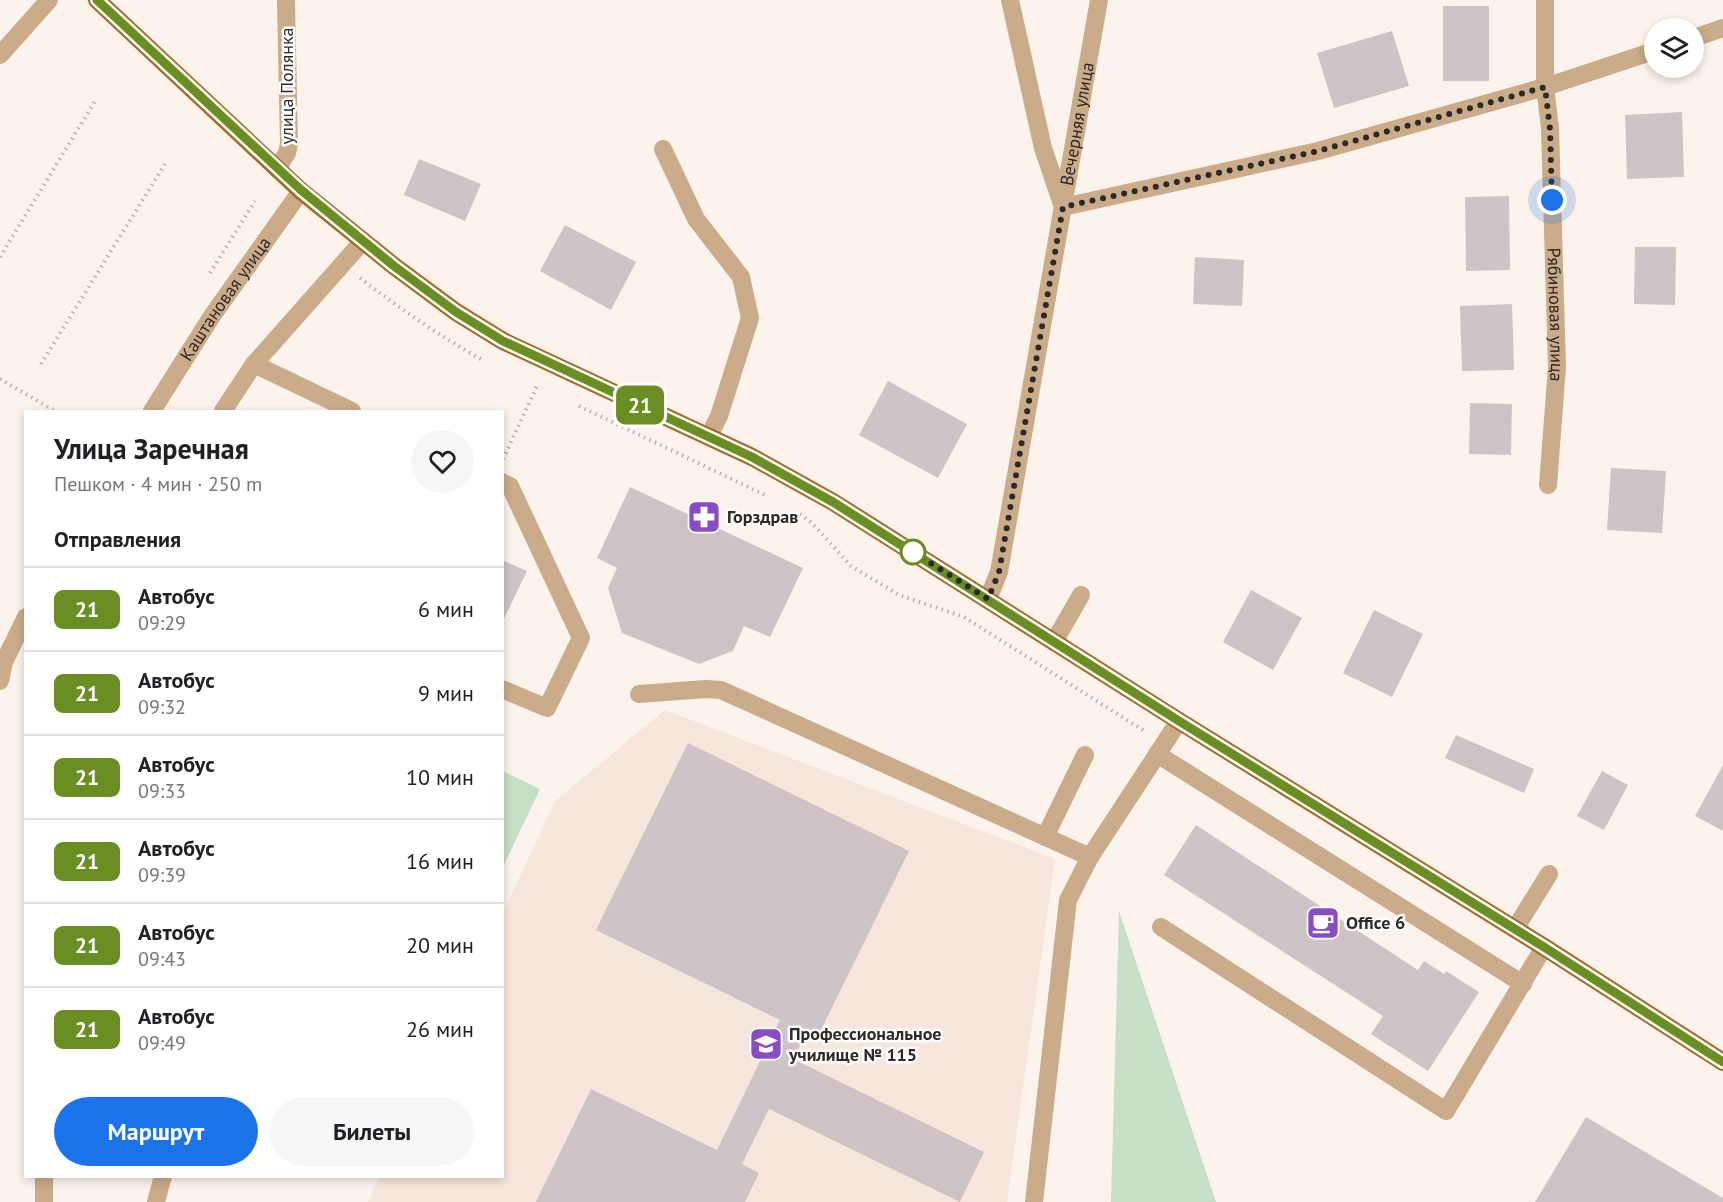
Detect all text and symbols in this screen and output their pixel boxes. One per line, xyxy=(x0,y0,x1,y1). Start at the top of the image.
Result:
map controls xyxy=(1644,18,1704,78)
button: layers xyxy=(1644,18,1704,78)
street label: улица Полянка xyxy=(275,28,298,144)
street label: Вечерняя улица xyxy=(1055,60,1099,187)
your location xyxy=(1537,185,1567,215)
street label: Каштановая улица xyxy=(174,232,276,365)
street label: Рябиновая улица xyxy=(1543,247,1569,383)
line badge: 21 xyxy=(613,386,667,424)
text: 21 xyxy=(628,392,652,419)
text: Улица Заречная xyxy=(54,430,249,467)
button: heart xyxy=(411,430,474,493)
text: Пешком · 4 мин · 250 m xyxy=(54,471,262,497)
pharmacy icon: Горздрав xyxy=(686,499,722,535)
place label: Горздрав xyxy=(727,505,798,528)
text: Отправления xyxy=(54,525,181,553)
unlabelled marker xyxy=(900,539,926,565)
text: Автобус xyxy=(138,582,215,610)
text: 6 мин xyxy=(418,595,474,623)
text: 21 xyxy=(75,596,99,623)
text: 09:29 xyxy=(138,610,186,636)
text: Автобус xyxy=(138,666,215,694)
text: 9 мин xyxy=(418,679,474,707)
text: 21 xyxy=(75,680,99,707)
text: 09:32 xyxy=(138,694,186,720)
text: Автобус xyxy=(138,750,215,778)
text: 10 мин xyxy=(406,763,474,791)
text: 21 xyxy=(75,764,99,791)
text: 09:33 xyxy=(138,778,186,804)
text: Автобус xyxy=(138,834,215,862)
text: 16 мин xyxy=(406,847,474,875)
text: 21 xyxy=(75,848,99,875)
text: 09:39 xyxy=(138,862,186,888)
cafe icon: Office 6 xyxy=(1305,905,1341,941)
place label: Office 6 xyxy=(1346,911,1405,934)
text: Автобус xyxy=(138,918,215,946)
text: 20 мин xyxy=(406,931,474,959)
text: 21 xyxy=(75,932,99,959)
text: 09:43 xyxy=(138,946,186,972)
text: Автобус xyxy=(138,1002,215,1030)
text: 26 мин xyxy=(406,1015,474,1043)
text: 21 xyxy=(75,1016,99,1043)
place label: Профессиональное училище № 115 xyxy=(788,1022,941,1066)
school or university icon: Профессиональное училище № 115 xyxy=(748,1026,784,1062)
text: 09:49 xyxy=(138,1030,186,1056)
button: Маршрут xyxy=(54,1097,258,1166)
button: Билеты xyxy=(270,1097,474,1166)

